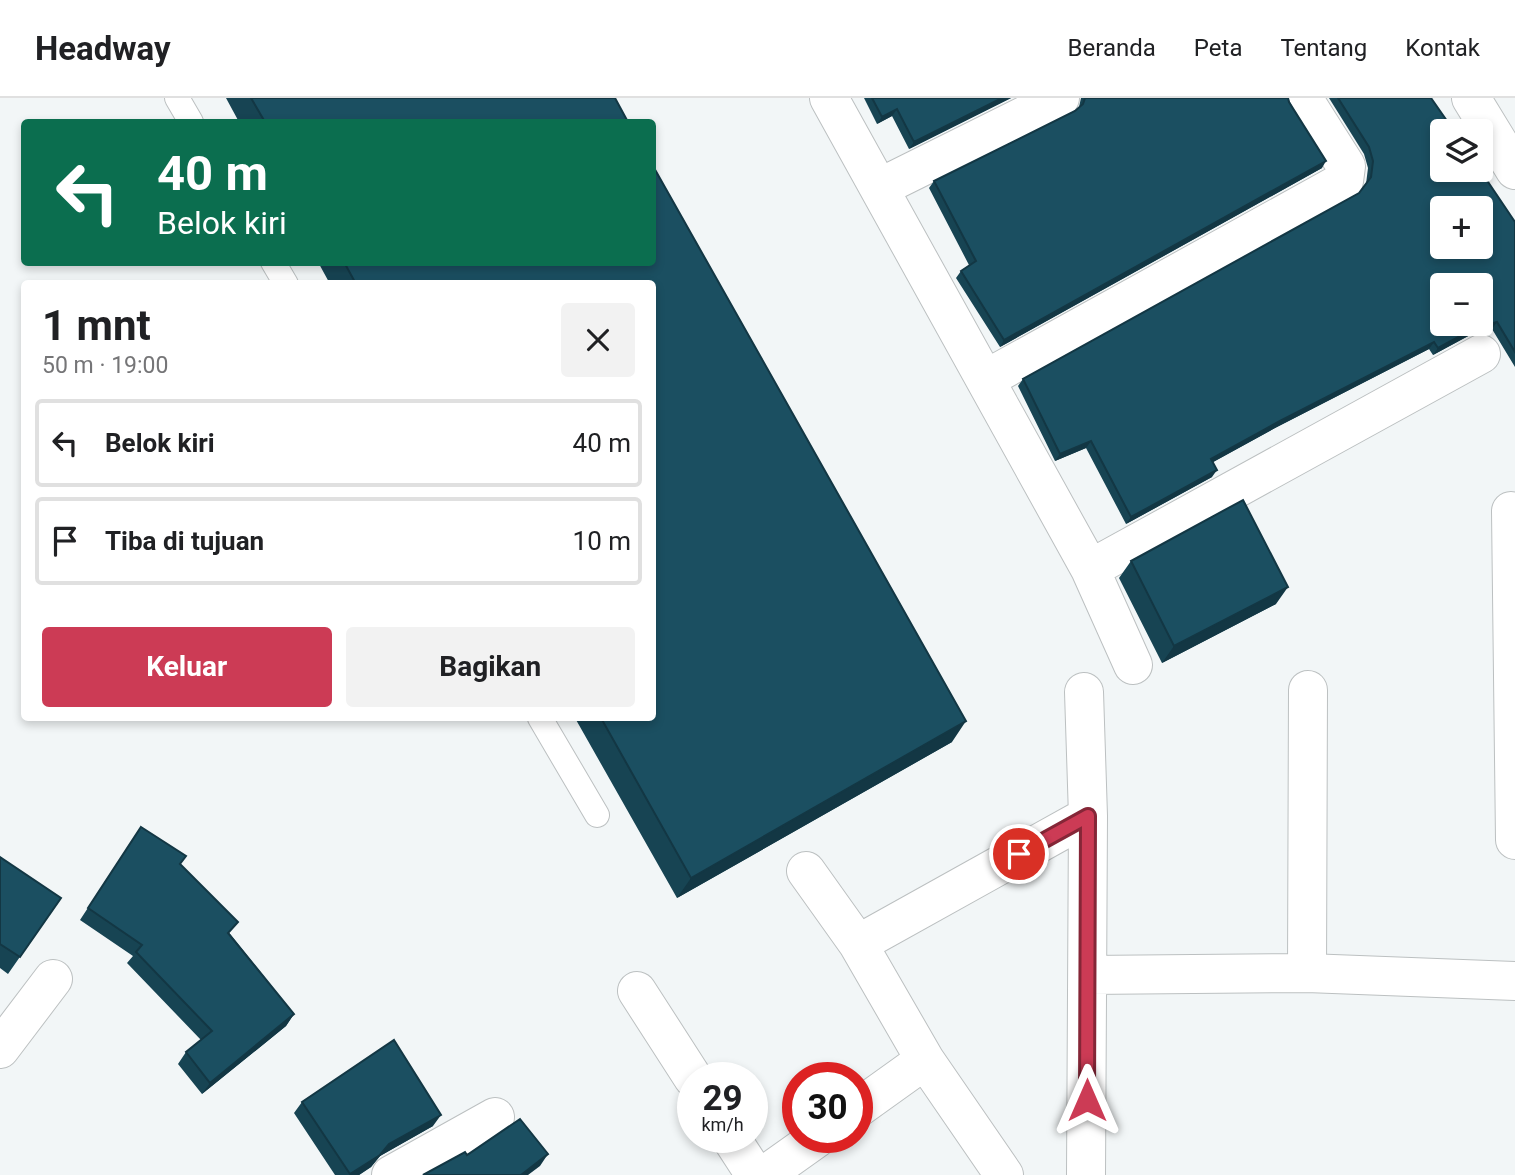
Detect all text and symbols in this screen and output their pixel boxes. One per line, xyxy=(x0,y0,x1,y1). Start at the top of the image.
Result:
text: Headway xyxy=(35,29,171,68)
text: Beranda xyxy=(1068,34,1156,62)
text: Peta xyxy=(1194,34,1242,62)
text: Tentang xyxy=(1280,34,1367,62)
text: Kontak xyxy=(1405,34,1480,62)
map controls xyxy=(1430,119,1493,336)
button: layers xyxy=(1430,119,1493,182)
text: 40 m xyxy=(157,145,268,202)
icon: left xyxy=(42,147,133,238)
button: + xyxy=(1430,196,1493,259)
text: Belok kiri xyxy=(157,204,287,242)
button: − xyxy=(1430,273,1493,336)
text: 1 mnt xyxy=(42,301,151,350)
button: close xyxy=(561,303,635,377)
text: 50 m · 19:00 xyxy=(42,352,168,379)
icon: left xyxy=(46,424,84,462)
text: Belok kiri xyxy=(105,428,215,458)
text: 40 m xyxy=(573,428,631,458)
icon: arrive xyxy=(46,522,84,560)
text: Tiba di tujuan xyxy=(105,526,264,556)
text: 10 m xyxy=(573,526,631,556)
button: Keluar xyxy=(42,627,332,707)
button: Bagikan xyxy=(346,627,635,707)
pin xyxy=(989,824,1049,884)
icon: arrive xyxy=(1000,835,1038,873)
speed limit sign: 30 xyxy=(782,1062,873,1153)
position arrow xyxy=(1050,1063,1124,1137)
text: 29 xyxy=(702,1078,743,1119)
text: km/h xyxy=(701,1114,744,1135)

